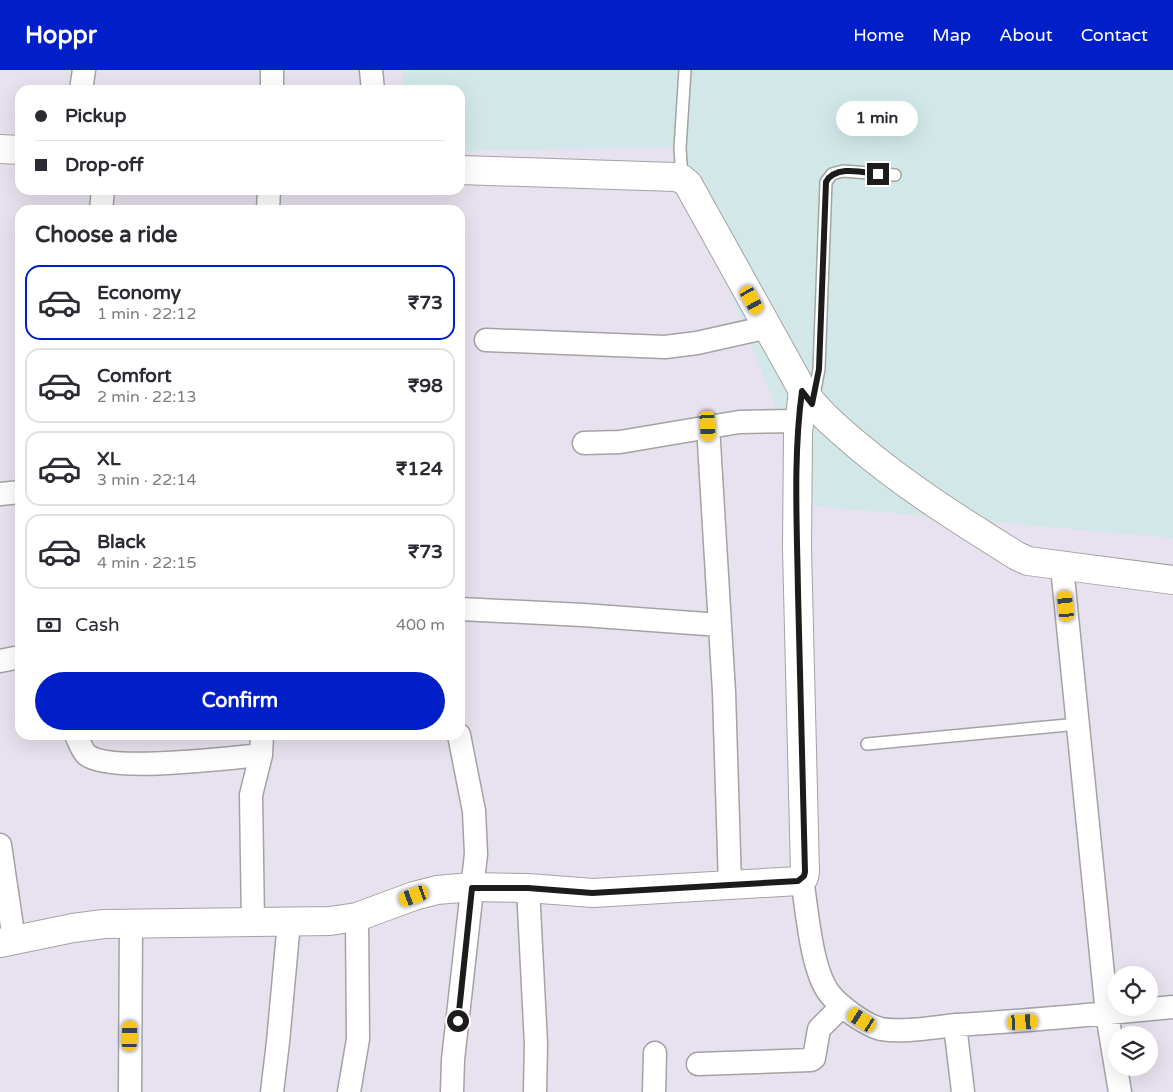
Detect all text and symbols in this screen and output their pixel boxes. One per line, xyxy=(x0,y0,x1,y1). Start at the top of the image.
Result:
text: Hoppr xyxy=(25,21,97,50)
text: Home xyxy=(853,24,904,46)
text: Map xyxy=(932,24,971,46)
text: About xyxy=(999,24,1053,46)
text: Contact xyxy=(1081,24,1148,46)
callout: 1 min xyxy=(837,102,919,136)
text: Pickup xyxy=(65,105,126,127)
text: 1 min xyxy=(856,108,898,128)
text: Drop-off xyxy=(65,154,144,176)
route end xyxy=(867,163,889,185)
text: Choose a ride xyxy=(35,222,178,248)
icon: car xyxy=(37,280,82,325)
text: Economy xyxy=(97,282,181,304)
car xyxy=(738,283,765,317)
text: ₹73 xyxy=(408,292,443,314)
text: 1 min · 22:12 xyxy=(97,304,196,324)
icon: car xyxy=(37,363,82,408)
text: Comfort xyxy=(97,365,171,387)
text: ₹98 xyxy=(408,375,443,397)
text: 2 min · 22:13 xyxy=(97,387,196,407)
car xyxy=(699,411,716,441)
icon: car xyxy=(37,446,82,491)
text: XL xyxy=(97,448,121,470)
text: ₹124 xyxy=(396,458,443,480)
text: 3 min · 22:14 xyxy=(97,470,196,490)
icon: car xyxy=(37,529,82,574)
text: Black xyxy=(97,531,146,553)
text: ₹73 xyxy=(408,541,443,563)
text: 4 min · 22:15 xyxy=(97,553,196,573)
car xyxy=(1056,590,1075,622)
icon: cash xyxy=(35,611,63,639)
text: Cash xyxy=(75,614,120,636)
text: 400 m xyxy=(396,615,445,635)
button: Confirm xyxy=(35,672,445,730)
car xyxy=(397,884,430,908)
map controls xyxy=(1108,966,1158,1076)
button: locate xyxy=(1108,966,1158,1016)
car xyxy=(845,1006,878,1034)
route start xyxy=(447,1010,469,1032)
car xyxy=(1007,1014,1038,1030)
car xyxy=(122,1021,137,1051)
button: layers xyxy=(1108,1026,1158,1076)

